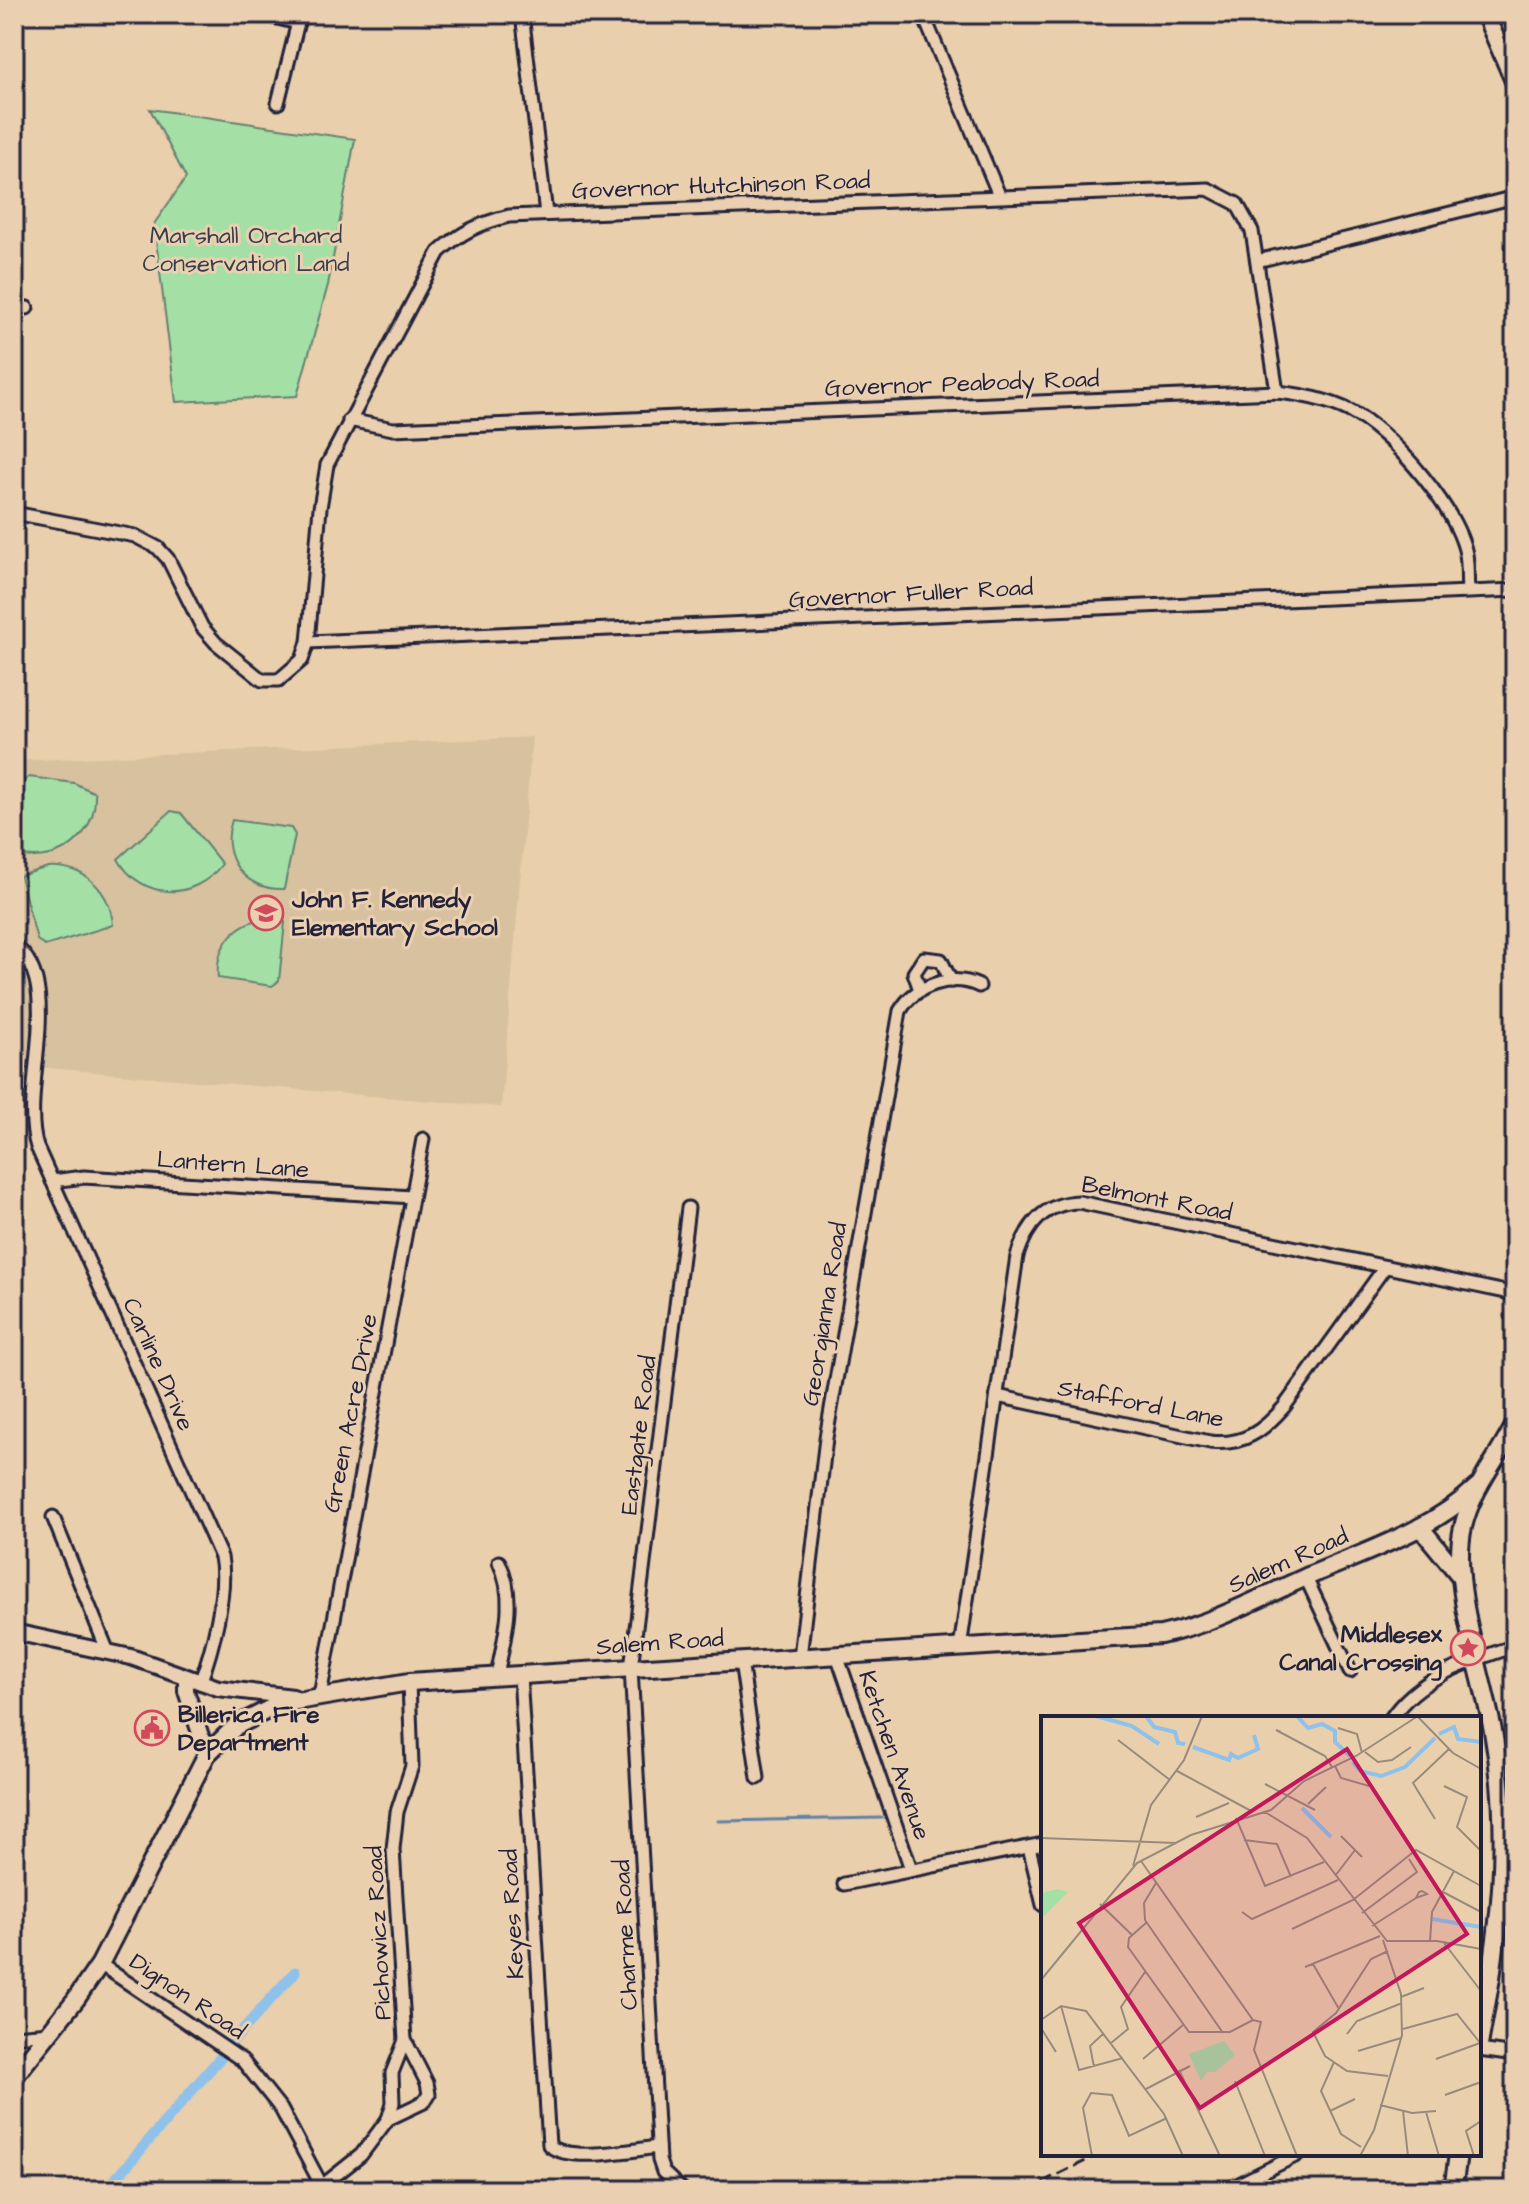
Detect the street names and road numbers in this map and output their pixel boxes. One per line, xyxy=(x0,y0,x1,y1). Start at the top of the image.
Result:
street label: Governor Hutchinson Road xyxy=(571,164,871,208)
street label: Governor Peabody Road xyxy=(824,362,1100,407)
street label: Governor Fuller Road xyxy=(788,571,1034,617)
street label: Lantern Lane xyxy=(156,1143,310,1187)
street label: Belmont Road xyxy=(1079,1168,1235,1230)
street label: Georgianna Road xyxy=(794,1220,857,1409)
street label: Carline Drive xyxy=(114,1292,203,1436)
street label: Green Acre Drive xyxy=(315,1311,387,1515)
street label: Eastgate Road xyxy=(612,1354,667,1517)
street label: Stafford Lane xyxy=(1055,1371,1227,1437)
street label: Salem Road xyxy=(1223,1519,1354,1602)
street label: Salem Road xyxy=(595,1622,725,1664)
street label: Ketchen Avenue xyxy=(849,1666,939,1844)
street label: Pichowicz Road xyxy=(357,1845,401,2021)
street label: Keyes Road xyxy=(493,1848,534,1980)
street label: Charme Road xyxy=(605,1859,647,2011)
street label: Dignon Road xyxy=(122,1945,252,2049)

